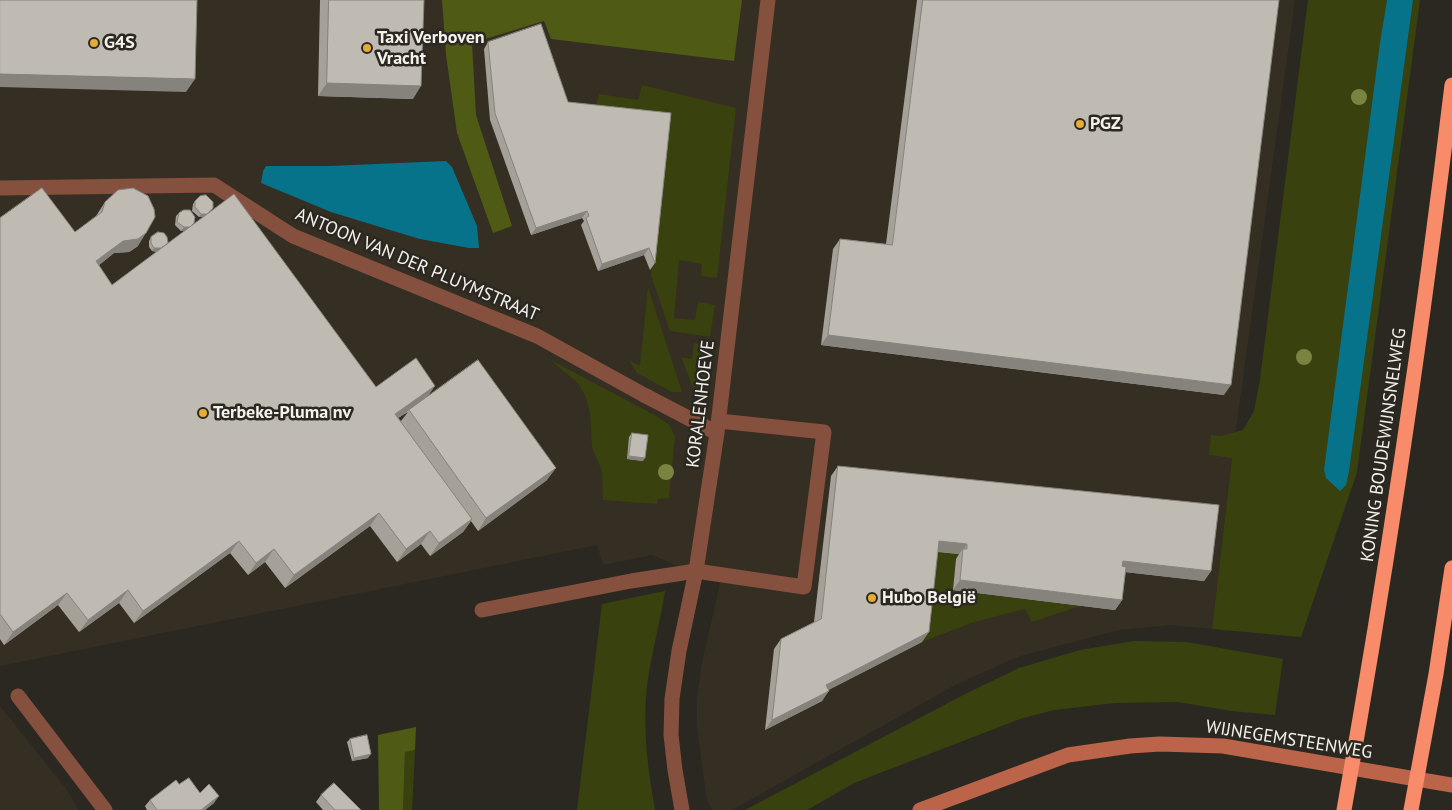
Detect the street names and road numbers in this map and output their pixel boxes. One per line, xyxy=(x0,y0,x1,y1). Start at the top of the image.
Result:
street label: ANTOON VAN DER PLUYMSTRAAT xyxy=(292,204,542,326)
street label: KONING BOUDEWIJNSNELWEG xyxy=(1357,327,1411,563)
street label: KORALENHOEVE xyxy=(682,339,720,469)
street label: WIJNEGEMSTEENWEG xyxy=(1204,716,1374,764)

